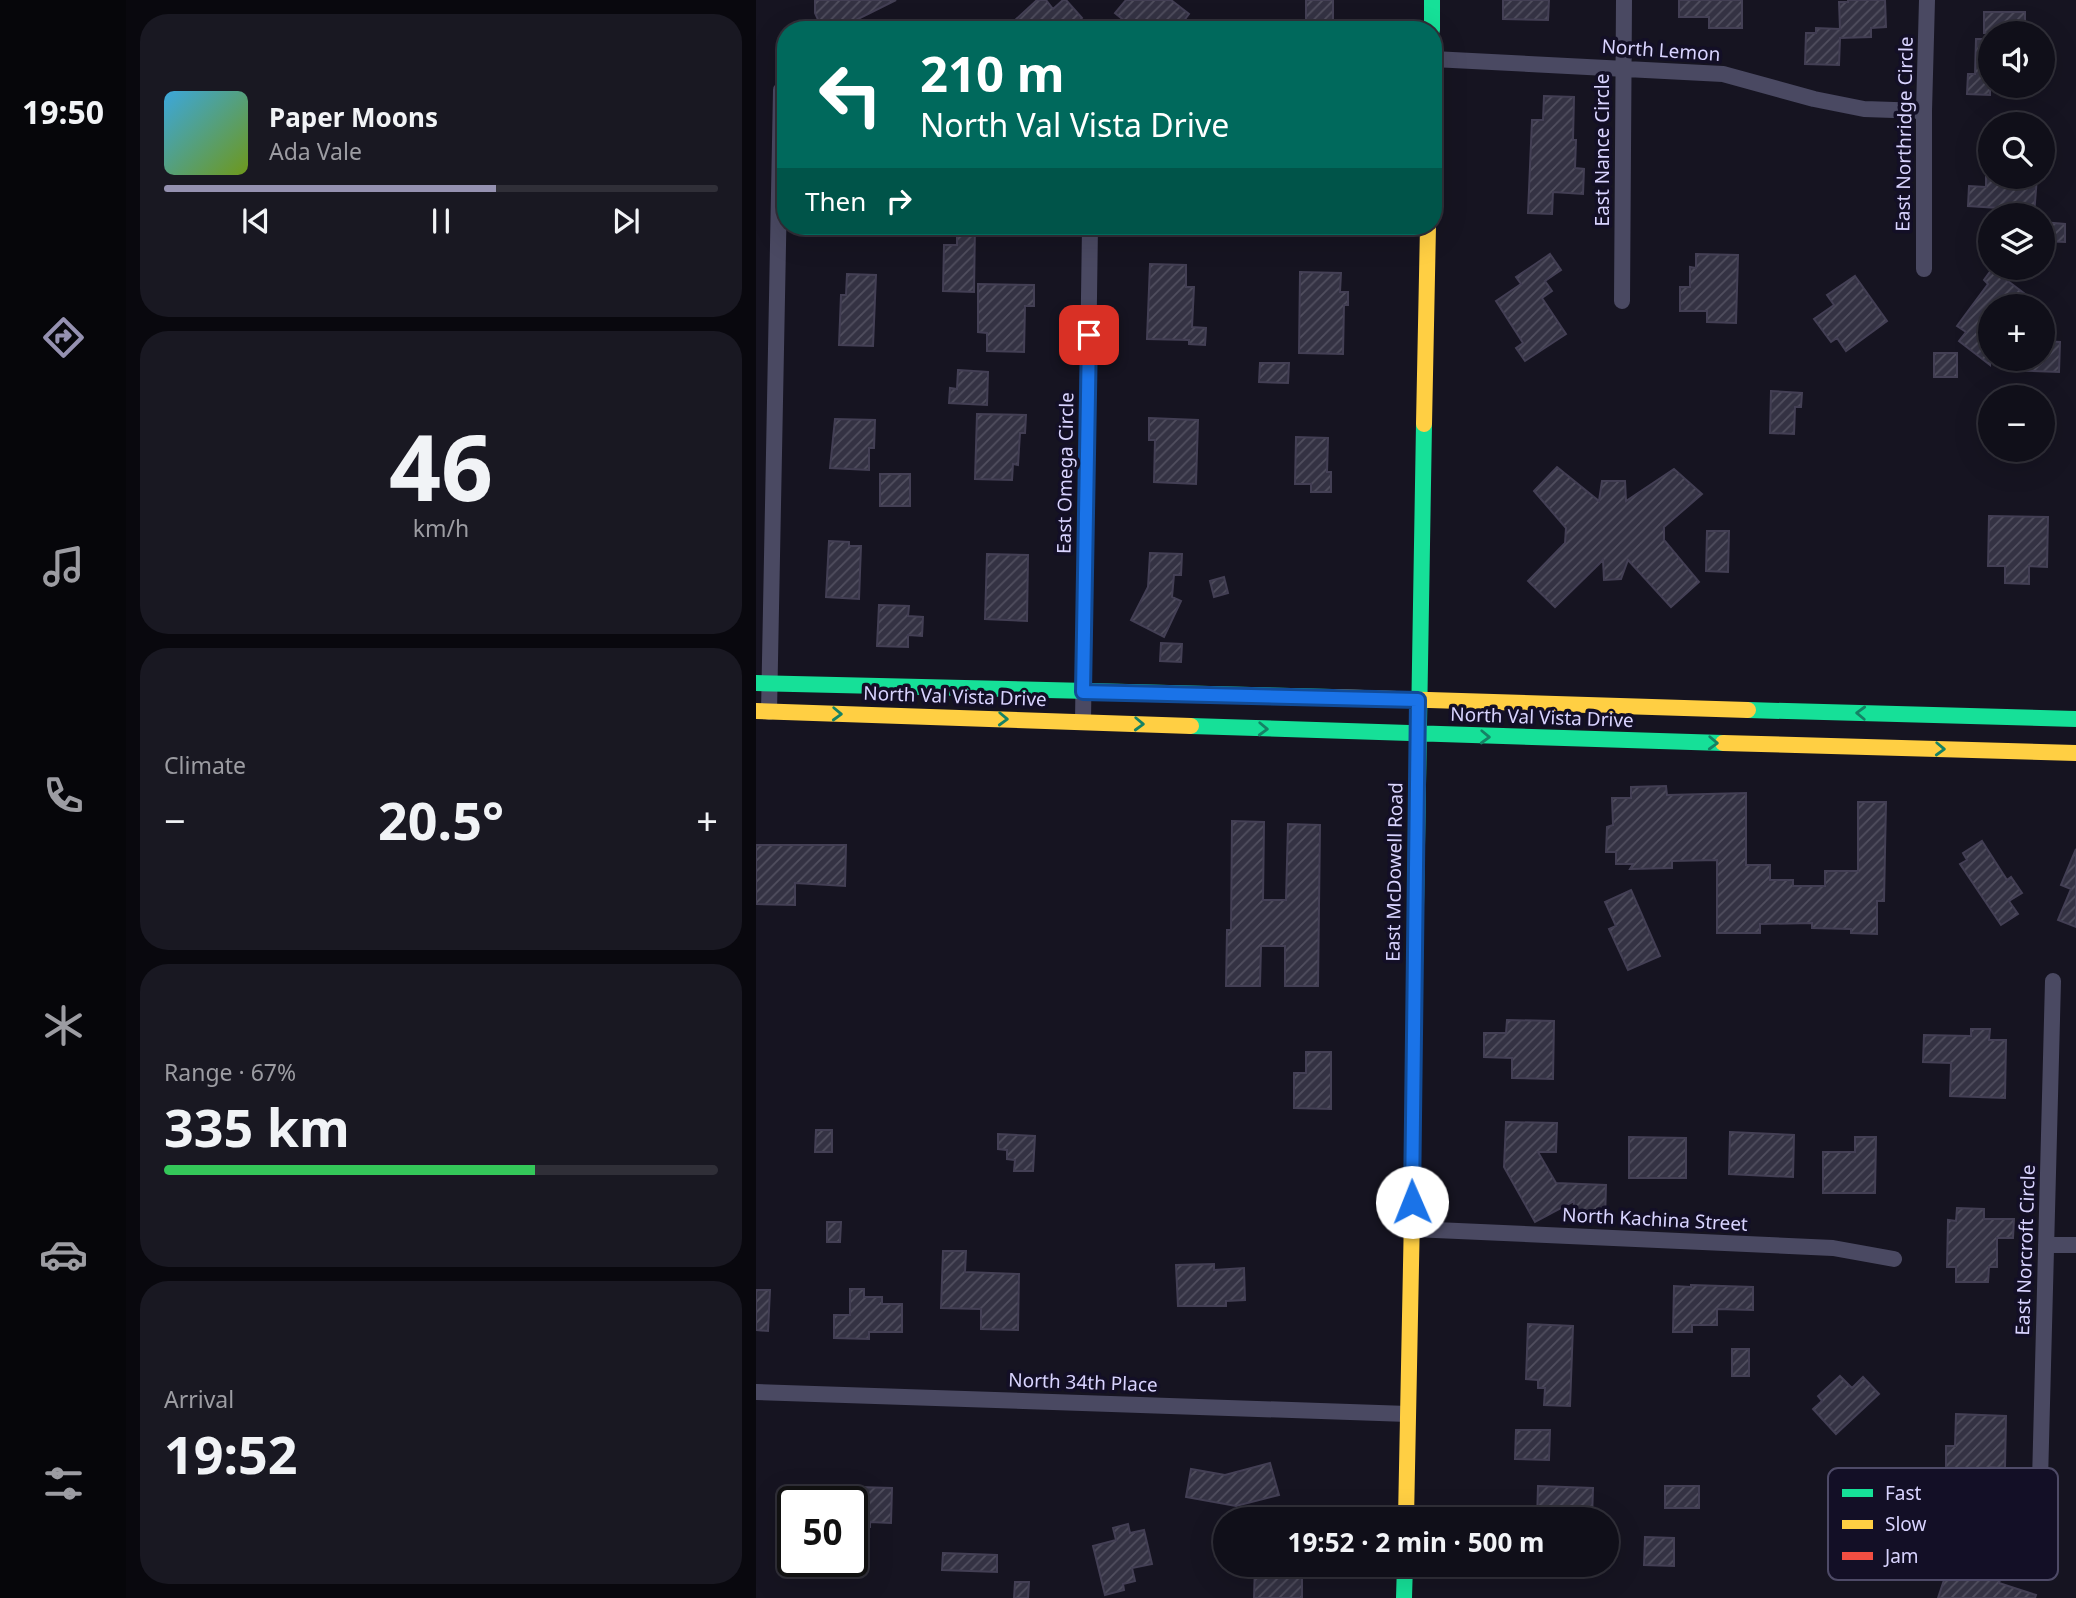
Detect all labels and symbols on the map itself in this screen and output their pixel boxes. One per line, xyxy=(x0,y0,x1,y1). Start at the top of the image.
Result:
street label: North Lemon xyxy=(1601,33,1721,67)
street label: East Northridge Circle xyxy=(1889,36,1919,232)
street label: East Nance Circle xyxy=(1589,74,1615,226)
pin xyxy=(1059,305,1119,365)
street label: East Omega Circle xyxy=(1051,392,1079,554)
street label: North Val Vista Drive xyxy=(863,680,1047,712)
street label: North Val Vista Drive xyxy=(1450,701,1634,733)
one-way arrow xyxy=(833,706,843,722)
one-way arrow xyxy=(1855,706,1866,721)
one-way arrow xyxy=(997,711,1008,726)
one-way arrow xyxy=(1134,716,1145,731)
one-way arrow xyxy=(1258,721,1269,736)
one-way arrow xyxy=(1480,729,1491,744)
one-way arrow xyxy=(1708,735,1719,750)
one-way arrow xyxy=(1935,742,1946,757)
street label: East McDowell Road xyxy=(1379,782,1409,962)
street label: East Norcroft Circle xyxy=(2009,1164,2041,1336)
position arrow xyxy=(1375,1165,1449,1239)
street label: North Kachina Street xyxy=(1561,1201,1749,1237)
street label: North 34th Place xyxy=(1008,1366,1158,1398)
legend xyxy=(1828,1468,2058,1580)
text: Fast xyxy=(1885,1480,1922,1506)
speed limit sign: 50 xyxy=(777,1486,868,1577)
text: Slow xyxy=(1885,1511,1926,1537)
text: Jam xyxy=(1883,1543,1919,1569)

